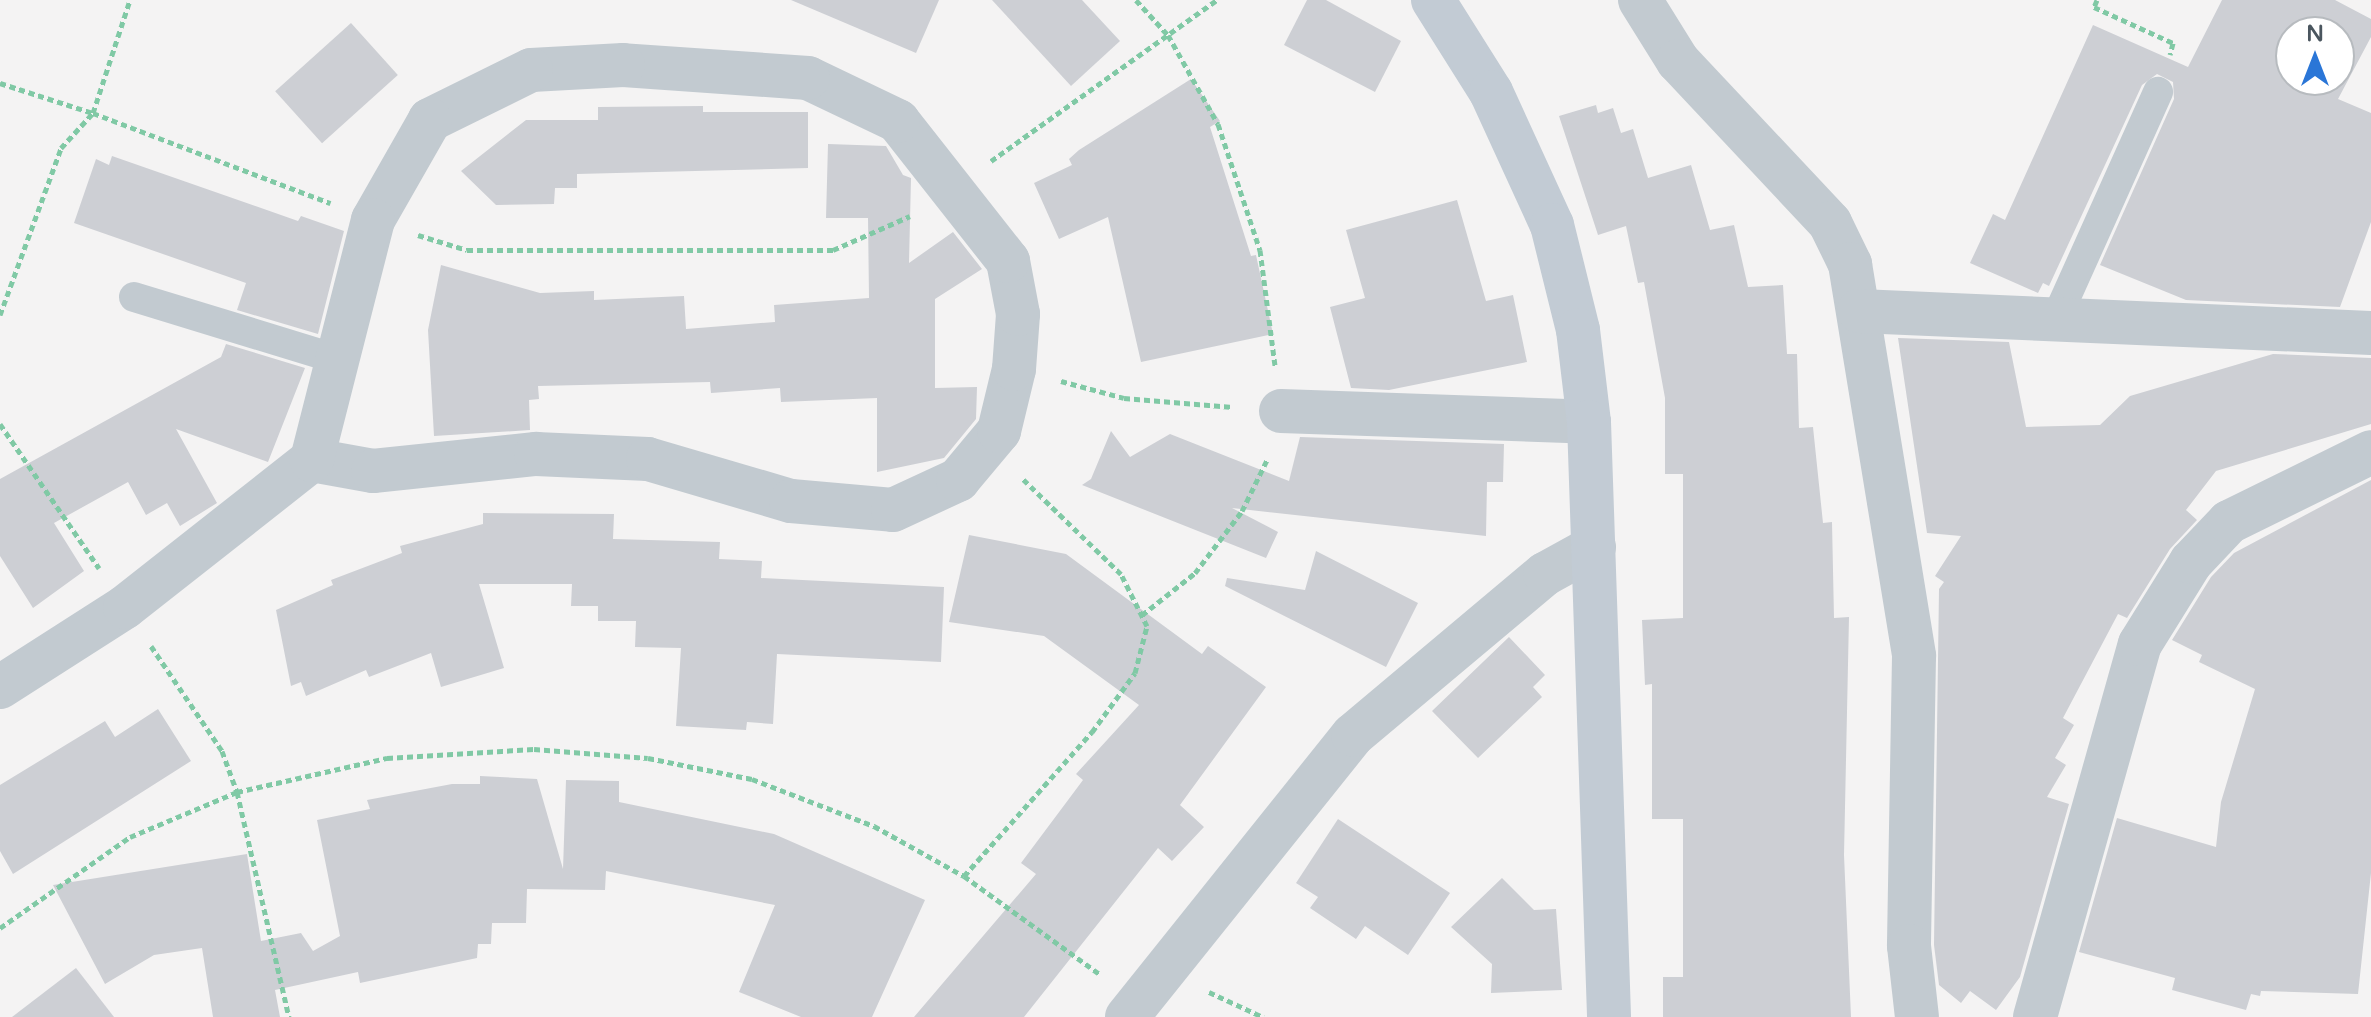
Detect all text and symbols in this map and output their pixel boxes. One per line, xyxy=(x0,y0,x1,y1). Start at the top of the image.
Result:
north arrow xyxy=(2275,16,2355,96)
text: N xyxy=(2306,21,2324,47)

